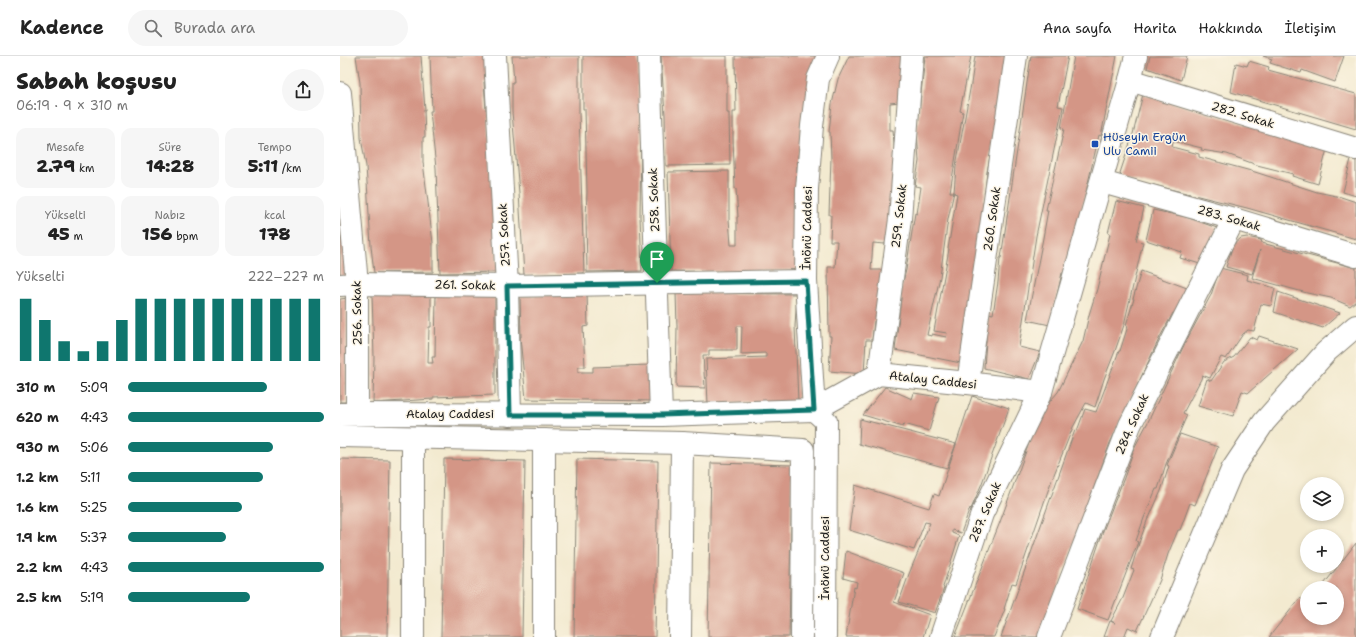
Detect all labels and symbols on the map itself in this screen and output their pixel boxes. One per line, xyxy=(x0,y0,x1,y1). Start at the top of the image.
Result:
street label: 282. Sokak xyxy=(1209,98,1277,132)
place label: Hüseyin Ergün Ulu Camii xyxy=(1103,129,1186,159)
marker: Hüseyin Ergün Ulu Camii xyxy=(1090,139,1100,149)
street label: 258. Sokak xyxy=(645,167,663,233)
street label: 259. Sokak xyxy=(888,183,910,249)
street label: 260. Sokak xyxy=(980,185,1004,252)
street label: İnönü Caddesi xyxy=(798,186,816,270)
street label: 283. Sokak xyxy=(1195,201,1263,235)
street label: 257. Sokak xyxy=(494,203,514,267)
pin xyxy=(640,242,674,283)
street label: 261. Sokak xyxy=(434,276,496,294)
street label: 256. Sokak xyxy=(348,280,366,346)
street label: Atalay Caddesi xyxy=(888,367,978,393)
street label: 284. Sokak xyxy=(1111,391,1153,457)
street label: Atalay Caddesi xyxy=(406,406,494,422)
street label: 287. Sokak xyxy=(965,479,1005,545)
street label: İnönü Caddesi xyxy=(817,516,833,600)

